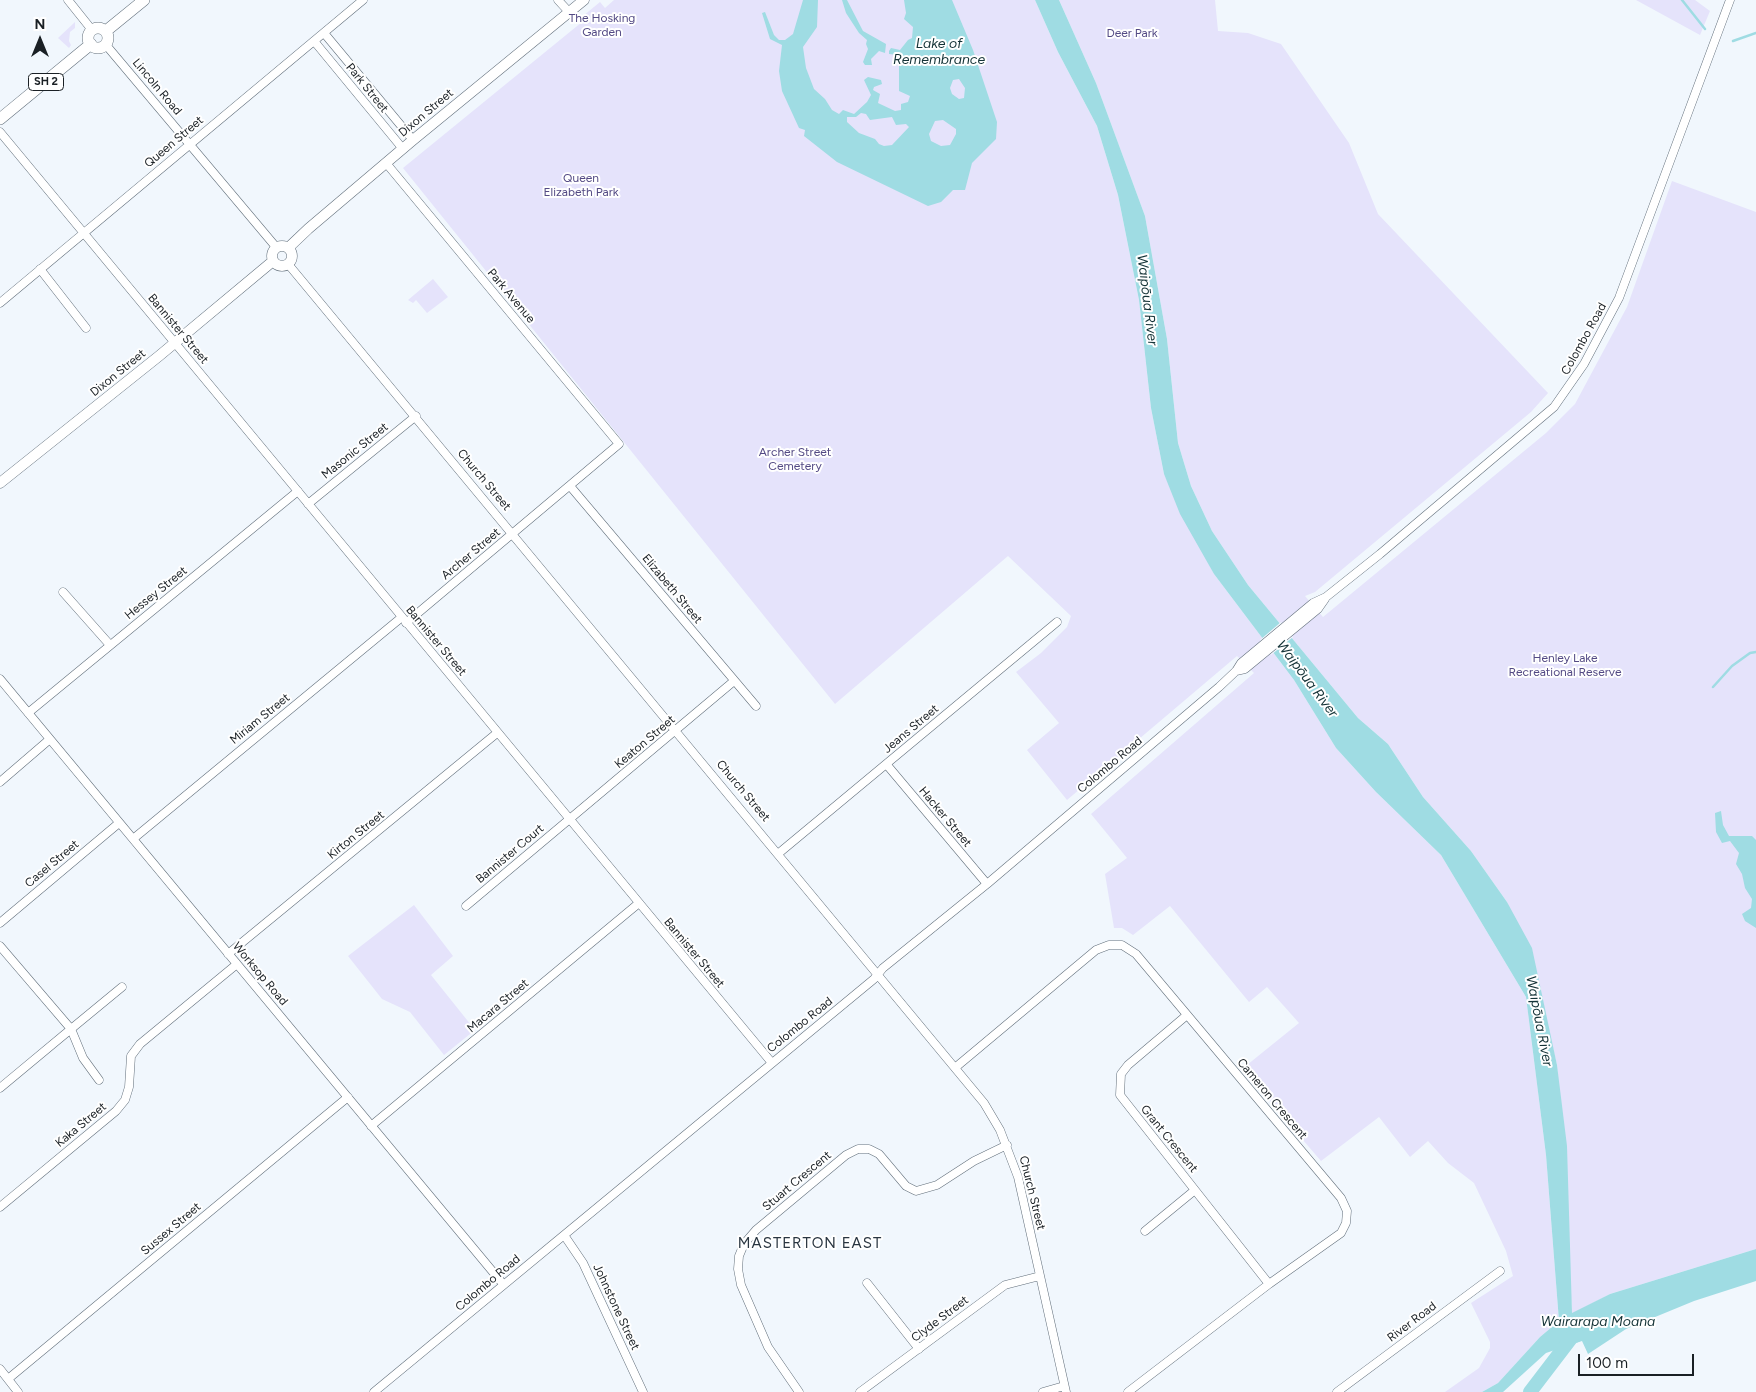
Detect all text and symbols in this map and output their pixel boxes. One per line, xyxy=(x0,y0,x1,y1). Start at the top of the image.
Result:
park label: The Hosking Garden xyxy=(569,11,635,39)
north arrow xyxy=(15,15,65,65)
text: N xyxy=(35,16,45,33)
park label: Deer Park xyxy=(1106,26,1158,40)
water label: Lake of Remembrance xyxy=(893,36,985,68)
street label: Lincoln Road xyxy=(129,56,185,118)
street label: Park Street xyxy=(343,60,391,116)
road number: SH 2 xyxy=(28,74,64,90)
street label: Dixon Street xyxy=(396,86,456,140)
street label: Queen Street xyxy=(142,113,206,171)
park label: Queen Elizabeth Park xyxy=(543,171,619,199)
water label: Waipōua River xyxy=(1133,253,1161,347)
street label: Park Avenue xyxy=(484,266,538,326)
street label: Bannister Street xyxy=(145,291,211,367)
street label: Colombo Road xyxy=(1558,301,1610,377)
street label: Dixon Street xyxy=(87,346,149,400)
street label: Masonic Street xyxy=(319,420,391,482)
park label: Archer Street Cemetery xyxy=(759,445,831,473)
street label: Church Street xyxy=(454,446,514,514)
street label: Archer Street xyxy=(439,525,503,583)
street label: Elizabeth Street xyxy=(639,551,705,627)
street label: Hessey Street xyxy=(122,563,190,623)
street label: Bannister Street xyxy=(403,603,469,679)
water label: Waipōua River xyxy=(1273,637,1341,721)
park label: Henley Lake Recreational Reserve xyxy=(1509,651,1621,679)
street label: Miriam Street xyxy=(227,691,293,747)
street label: Jeans Street xyxy=(880,702,942,756)
street label: Keaton Street xyxy=(612,713,678,771)
street label: Colombo Road xyxy=(1075,734,1145,796)
street label: Church Street xyxy=(713,757,773,825)
street label: Hacker Street xyxy=(916,784,974,850)
street label: Kirton Street xyxy=(325,808,387,862)
street label: Bannister Court xyxy=(473,821,547,887)
street label: Casel Street xyxy=(22,837,82,891)
street label: Bannister Street xyxy=(661,915,727,991)
street label: Worksop Road xyxy=(229,939,291,1009)
water label: Waipōua River xyxy=(1522,974,1556,1068)
street label: Macara Street xyxy=(464,976,532,1036)
street label: Colombo Road xyxy=(764,994,836,1056)
street label: Cameron Crescent xyxy=(1234,1056,1310,1142)
street label: Kaka Street xyxy=(53,1100,109,1150)
street label: Grant Crescent xyxy=(1137,1102,1201,1176)
street label: Stuart Crescent xyxy=(760,1148,834,1214)
street label: Church Street xyxy=(1016,1154,1048,1232)
street label: Sussex Street xyxy=(138,1200,204,1258)
district label: MASTERTON EAST xyxy=(736,1235,884,1253)
street label: Colombo Road xyxy=(453,1252,523,1314)
street label: Johnstone Street xyxy=(590,1262,642,1352)
street label: Clyde Street xyxy=(909,1293,971,1345)
street label: River Road xyxy=(1385,1299,1439,1345)
water label: Wairarapa Moana xyxy=(1541,1314,1655,1330)
scale bar xyxy=(1581,1344,1697,1376)
text: 100 m xyxy=(1586,1354,1628,1372)

